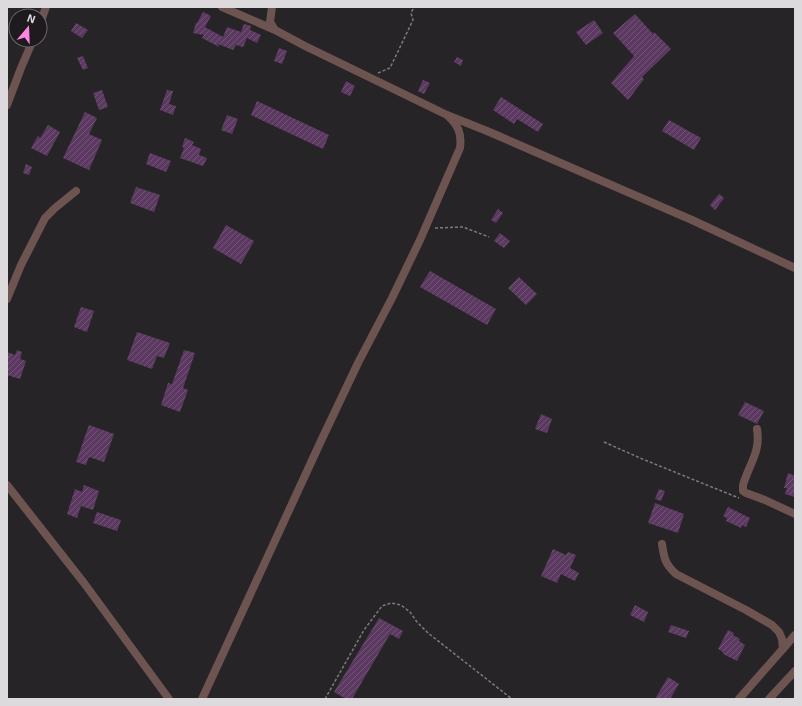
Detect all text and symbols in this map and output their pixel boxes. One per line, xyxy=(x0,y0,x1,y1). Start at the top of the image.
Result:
north arrow xyxy=(8,8,48,48)
text: N xyxy=(26,11,37,26)

